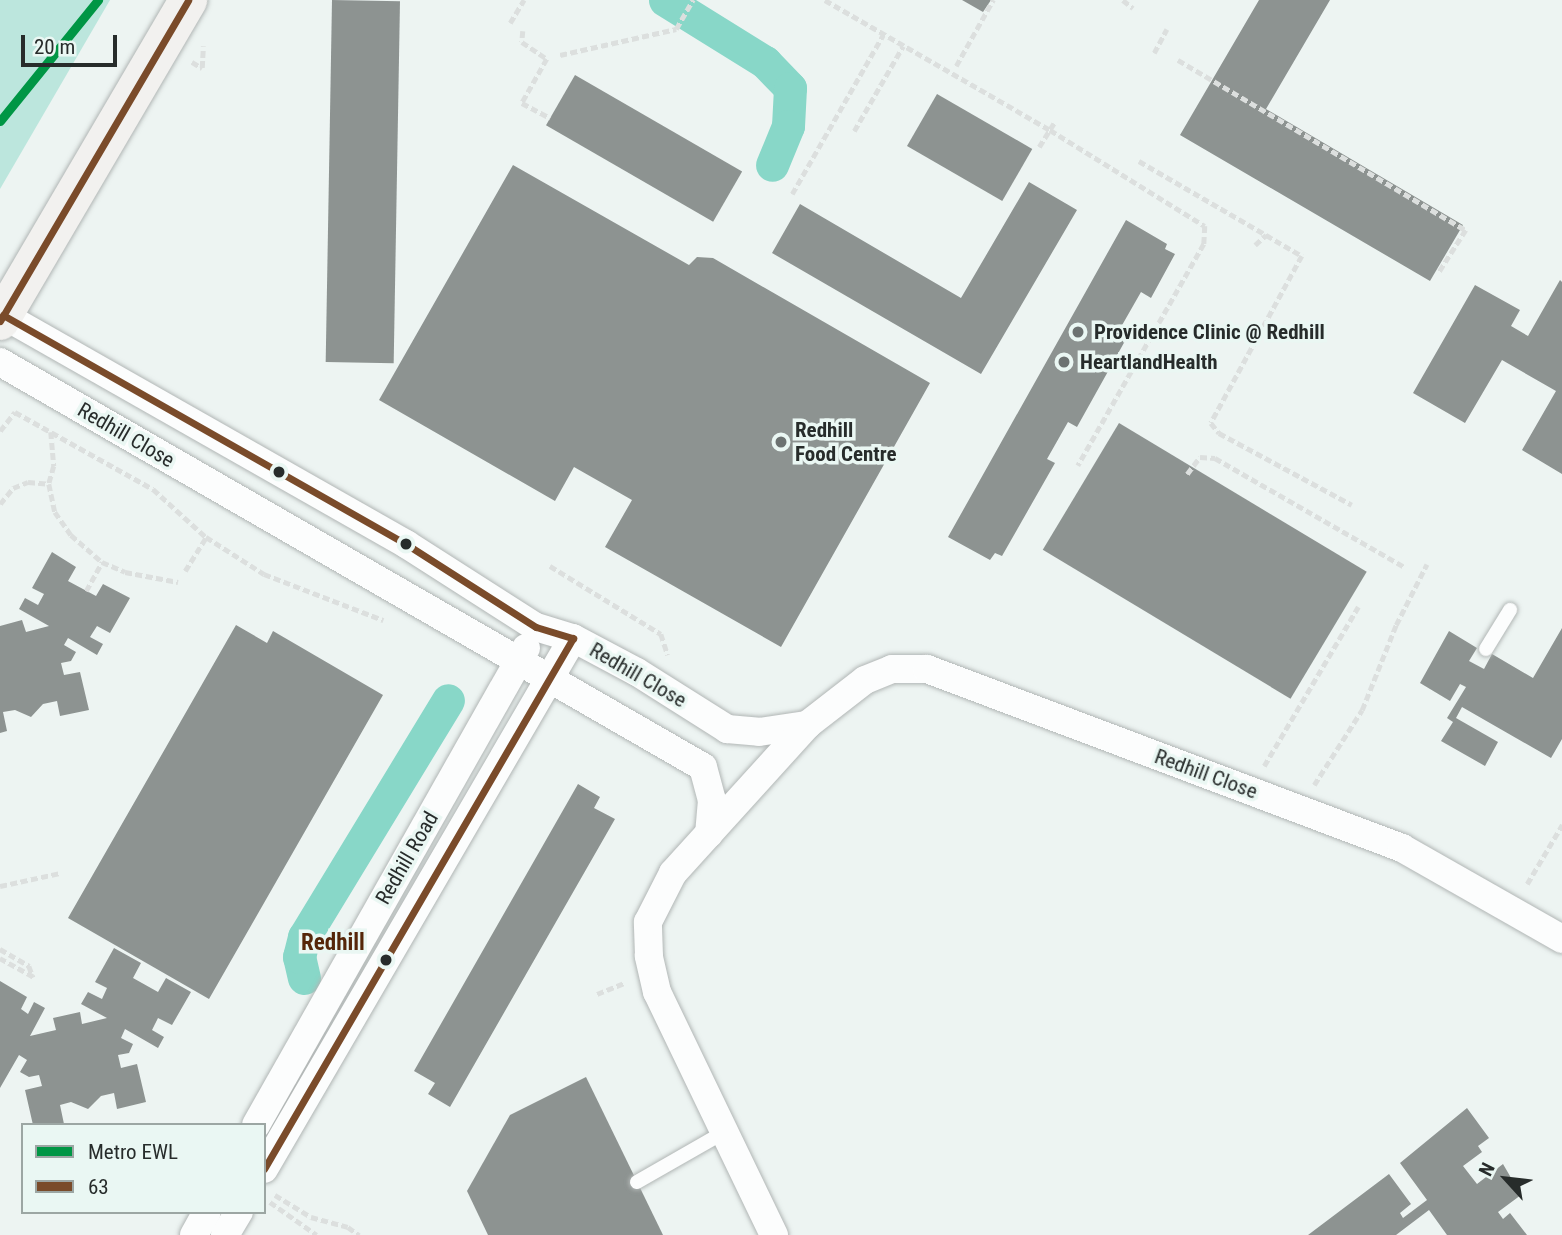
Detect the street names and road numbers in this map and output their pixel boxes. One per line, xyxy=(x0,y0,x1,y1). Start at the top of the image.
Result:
street label: Redhill Close xyxy=(73,397,179,473)
street label: Redhill Close xyxy=(585,637,691,713)
street label: Redhill Close xyxy=(1151,744,1261,804)
street label: Redhill Road xyxy=(370,807,444,909)

